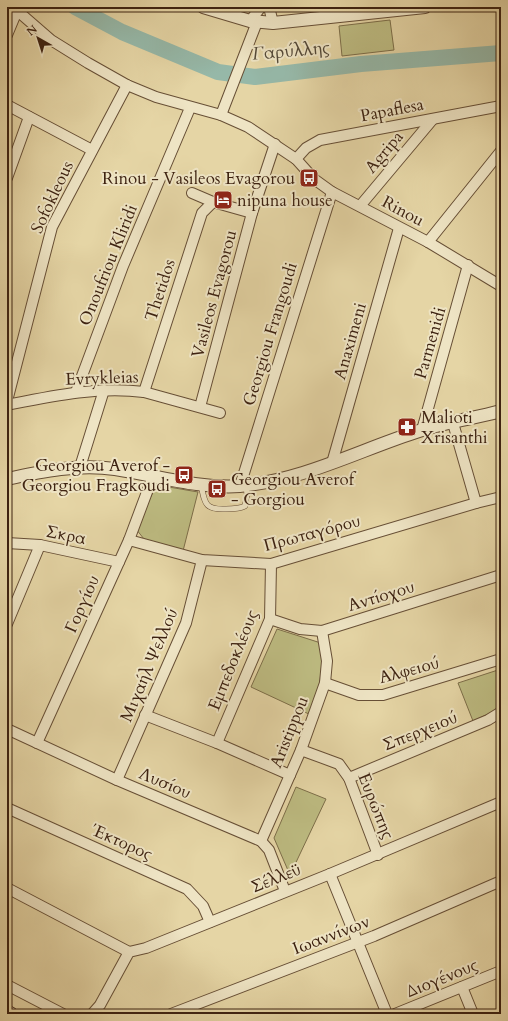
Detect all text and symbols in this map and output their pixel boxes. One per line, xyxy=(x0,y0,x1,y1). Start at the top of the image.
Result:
north arrow xyxy=(18,18,58,58)
text: N xyxy=(24,21,41,39)
water label: Γαρύλλης xyxy=(251,35,331,67)
street label: Papaflesa xyxy=(358,92,426,127)
street label: Agripa xyxy=(359,125,409,178)
street label: Sofokleous xyxy=(25,157,79,237)
place label: Rinou - Vasileos Evagorou xyxy=(102,167,295,190)
bus stop icon: Rinou - Vasileos Evagorou xyxy=(298,167,320,189)
hotel icon: nipuna house xyxy=(212,189,234,211)
place label: nipuna house xyxy=(237,189,333,212)
street label: Rinou xyxy=(378,190,428,232)
street label: Onoufriou Kliridi xyxy=(73,201,143,329)
street label: Vasileos Evagorou xyxy=(186,227,242,361)
street label: Thetidos xyxy=(139,256,181,324)
street label: Georgiou Frangoudi xyxy=(237,259,303,408)
street label: Anaximeni xyxy=(328,300,372,382)
street label: Parmenidi xyxy=(409,304,451,382)
street label: Evrykleias xyxy=(65,365,139,391)
place label: Malioti Xrisanthi xyxy=(421,406,488,449)
pharmacy icon: Malioti Xrisanthi xyxy=(396,416,418,438)
place label: Georgiou Averof - Georgiou Fragkoudi xyxy=(22,454,170,497)
bus stop icon: Georgiou Averof - Georgiou Fragkoudi xyxy=(173,464,195,486)
place label: Georgiou Averof - Gorgiou xyxy=(231,468,357,511)
bus stop icon: Georgiou Averof - Gorgiou xyxy=(206,478,228,500)
street label: Πρωταγόρου xyxy=(261,509,363,557)
street label: Σκρα xyxy=(44,520,88,550)
street label: Γοργίου xyxy=(59,572,105,636)
street label: Αντίοχου xyxy=(345,575,417,617)
street label: Μιχαήλ Ψελλού xyxy=(115,605,183,725)
street label: Εμπεδοκλέους xyxy=(202,606,264,714)
street label: Αλφειού xyxy=(376,651,442,689)
street label: Aristippou xyxy=(264,693,314,771)
street label: Σπερχειού xyxy=(379,706,461,756)
street label: Λυσίου xyxy=(136,762,194,804)
street label: Ευρώπης xyxy=(352,769,400,843)
street label: Έκτορος xyxy=(87,818,156,866)
street label: Σέλλεϋ xyxy=(248,858,304,898)
street label: Ιωαννίνων xyxy=(289,910,373,960)
street label: Διογένους xyxy=(403,953,481,1003)

